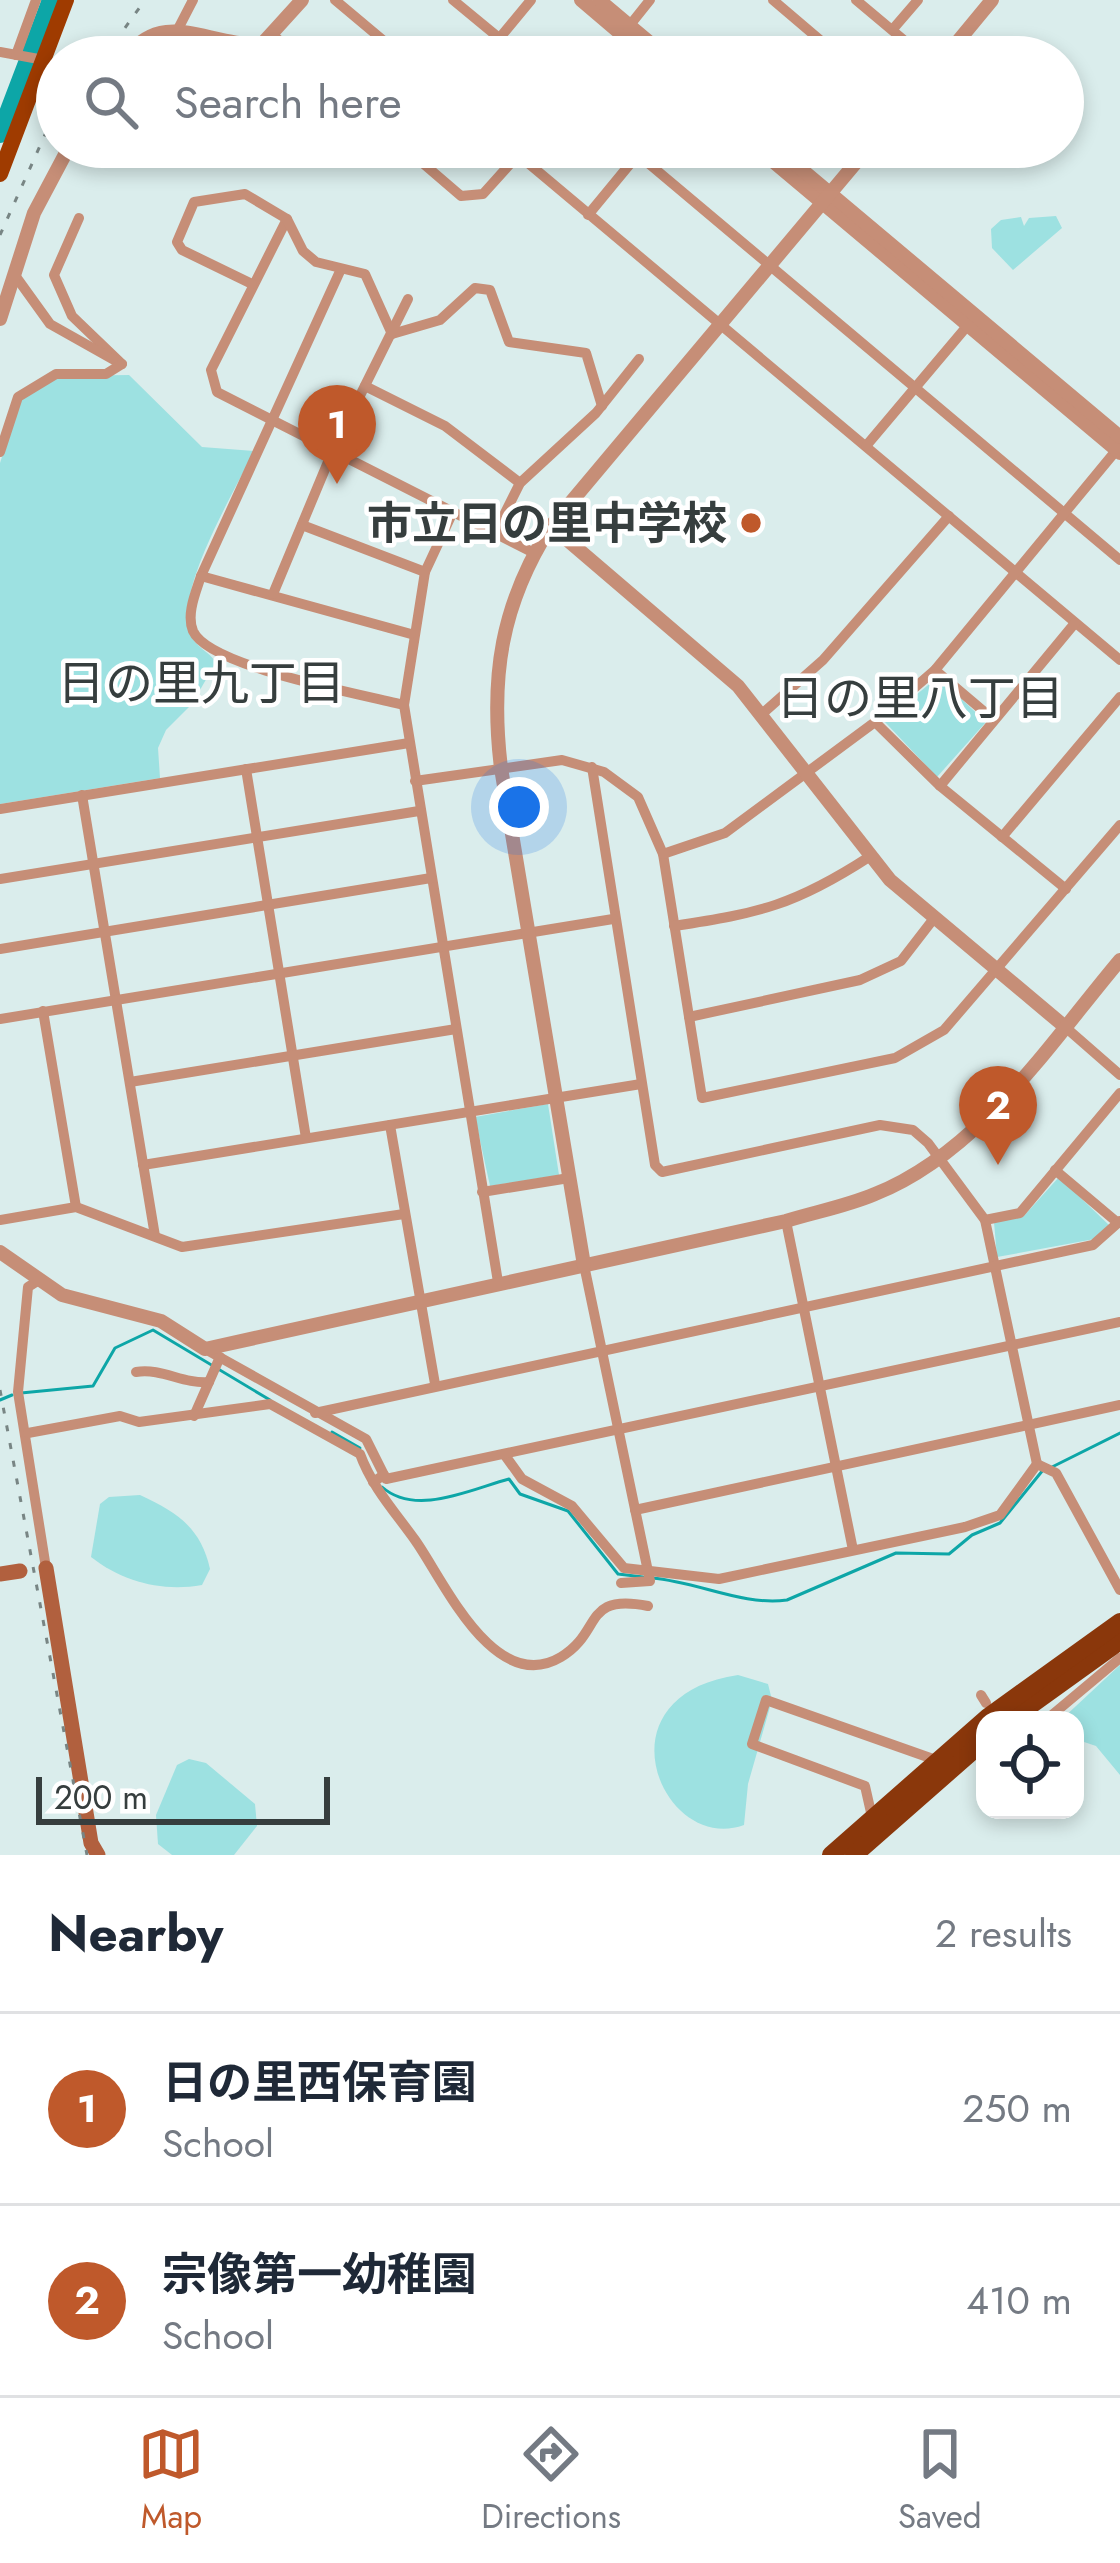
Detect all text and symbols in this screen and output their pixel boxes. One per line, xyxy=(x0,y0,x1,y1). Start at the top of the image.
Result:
search box xyxy=(36,36,1084,168)
icon: search xyxy=(78,69,144,135)
text: Search here xyxy=(174,70,402,135)
pin: 1 xyxy=(298,385,376,484)
place label: 市立日の里中学校 xyxy=(367,491,727,556)
marker: 市立日の里中学校 xyxy=(738,510,764,536)
district label: 日の里九丁目 xyxy=(57,649,345,718)
district label: 日の里八丁目 xyxy=(776,664,1064,733)
your location xyxy=(489,777,549,837)
pin: 2 xyxy=(959,1066,1037,1165)
map controls xyxy=(976,1711,1084,1819)
button: locate xyxy=(976,1711,1084,1819)
scale bar xyxy=(36,1771,330,1824)
text: 200 m xyxy=(54,1774,148,1821)
text: Nearby xyxy=(48,1896,223,1970)
text: 2 results xyxy=(935,1905,1072,1962)
text: 日の里西保育園 xyxy=(162,2050,477,2115)
text: 1 xyxy=(77,2080,97,2137)
text: 250 m xyxy=(962,2080,1072,2137)
text: School xyxy=(162,2115,274,2172)
text: 宗像第一幼稚園 xyxy=(162,2242,477,2307)
text: 2 xyxy=(74,2272,100,2329)
text: 410 m xyxy=(966,2272,1072,2329)
text: School xyxy=(162,2307,274,2364)
tab: Map xyxy=(138,2421,204,2540)
tab: Directions xyxy=(481,2421,621,2540)
tab: Saved xyxy=(898,2421,982,2540)

